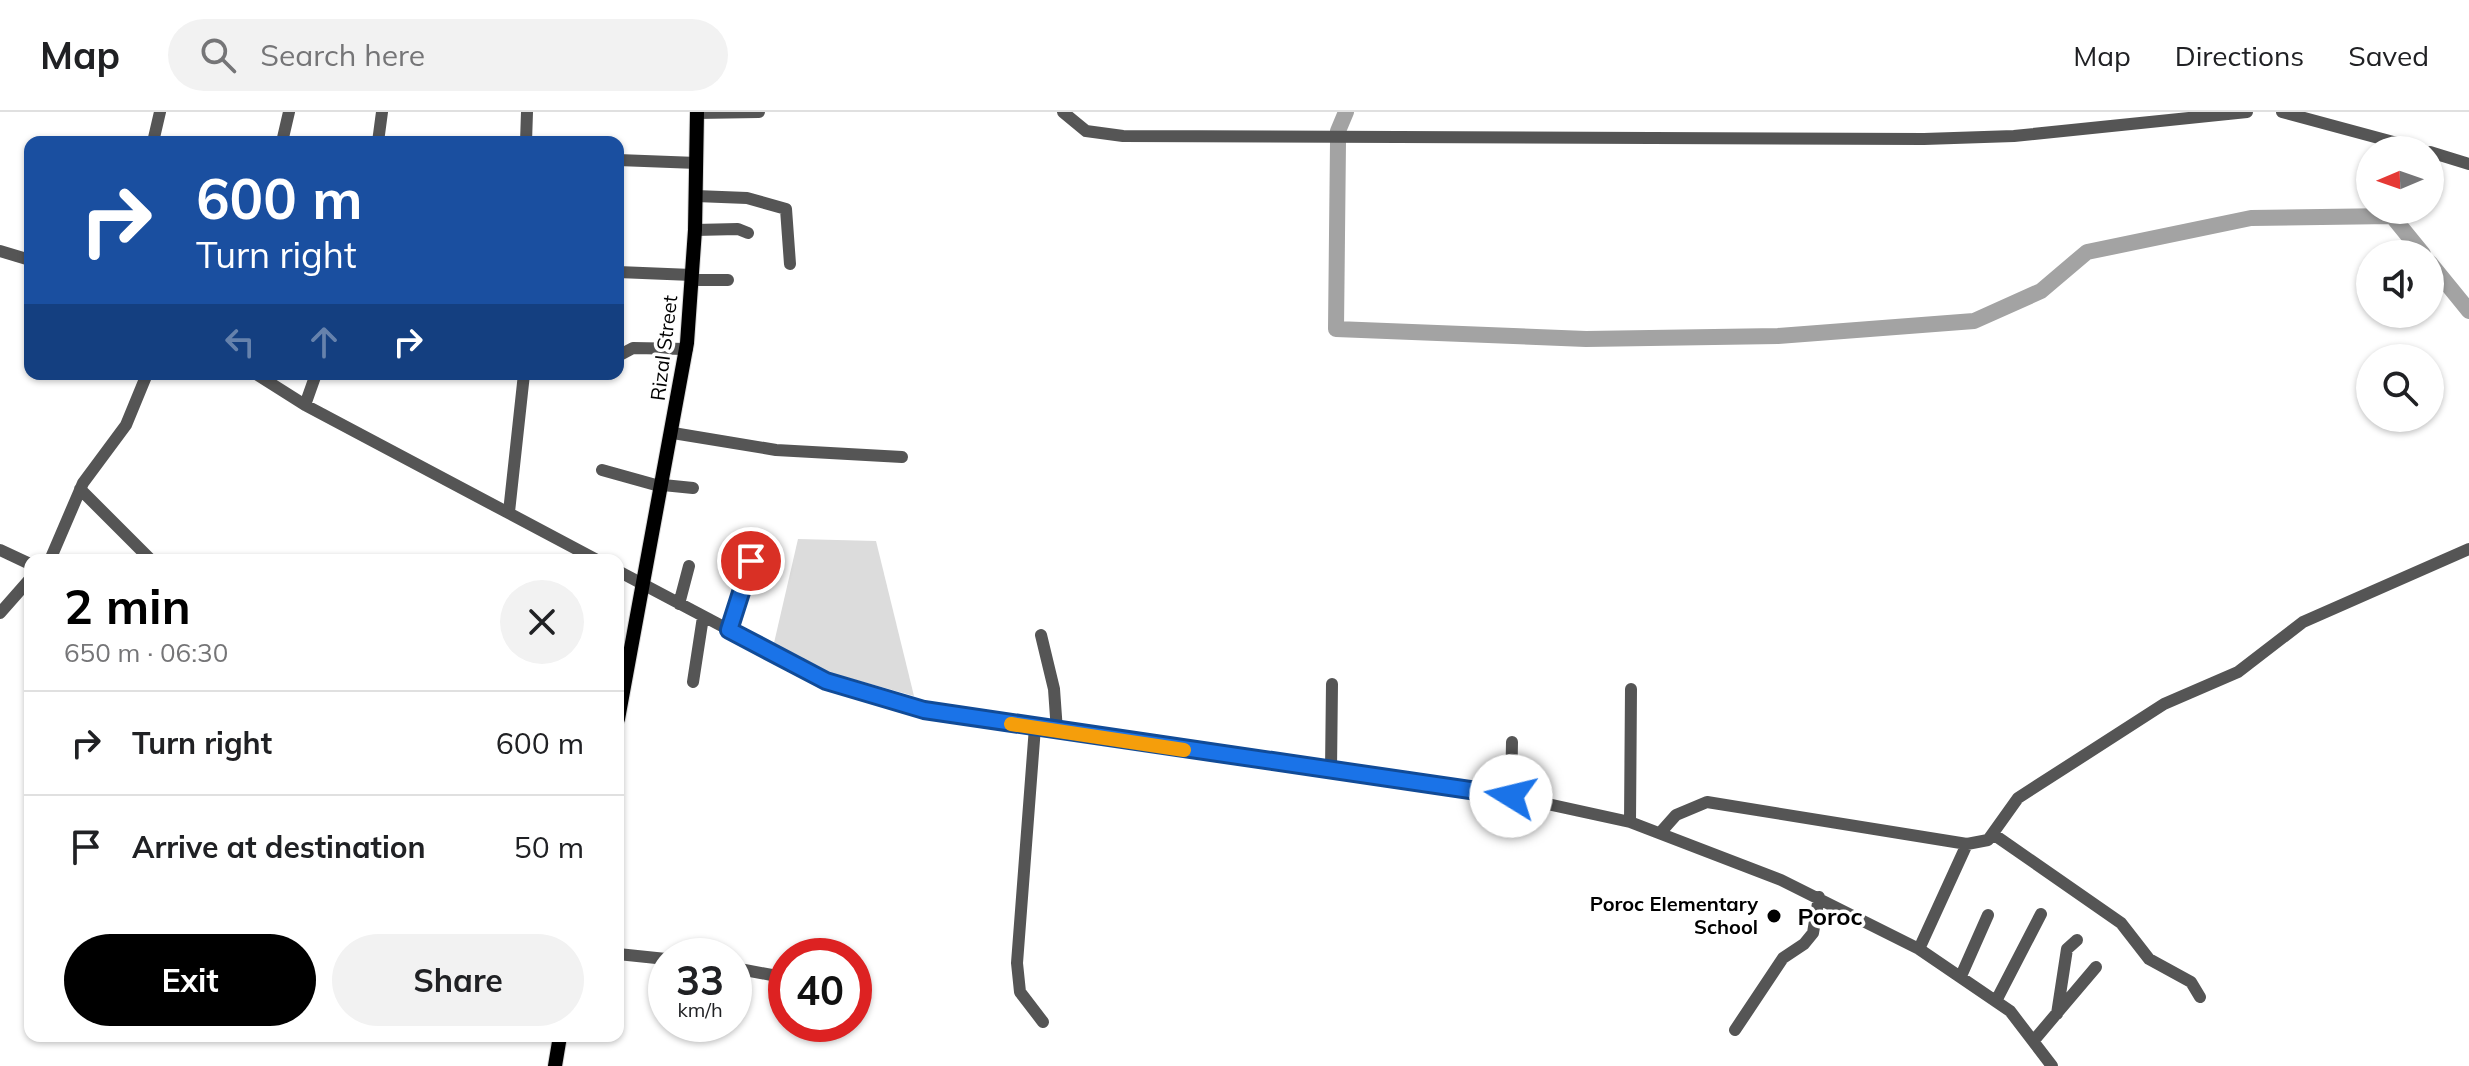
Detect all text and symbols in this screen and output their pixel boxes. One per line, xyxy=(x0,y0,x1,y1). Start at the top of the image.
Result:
search box xyxy=(168,19,728,91)
text: Map xyxy=(40,31,120,79)
icon: search xyxy=(196,33,240,77)
text: Search here xyxy=(260,36,425,74)
text: Map xyxy=(2073,38,2131,73)
text: Directions xyxy=(2175,38,2304,73)
text: Saved xyxy=(2348,38,2429,73)
north arrow xyxy=(2356,136,2444,224)
map controls xyxy=(2356,136,2444,432)
text: 600 m xyxy=(196,163,363,233)
icon: right xyxy=(64,168,168,272)
text: Turn right xyxy=(196,232,357,277)
button: sound xyxy=(2356,240,2444,328)
street label: Rizal Street xyxy=(645,294,682,402)
icon: left xyxy=(218,320,262,364)
icon: ahead xyxy=(302,320,346,364)
icon: right xyxy=(386,320,430,364)
button: search xyxy=(2356,344,2444,432)
pin xyxy=(717,527,785,595)
icon: arrive xyxy=(729,539,773,583)
text: 2 min xyxy=(64,576,191,636)
button: close xyxy=(500,580,584,664)
text: 650 m · 06:30 xyxy=(64,636,228,669)
icon: right xyxy=(64,721,108,765)
text: Turn right xyxy=(132,724,272,762)
text: 600 m xyxy=(496,724,584,762)
position arrow xyxy=(1469,754,1553,838)
icon: arrive xyxy=(64,825,108,869)
text: Arrive at destination xyxy=(132,828,426,866)
text: 50 m xyxy=(514,828,584,866)
place label: Poroc Elementary School xyxy=(1590,891,1758,939)
district label: Poroc xyxy=(1797,901,1863,931)
marker: Poroc Elementary School xyxy=(1765,907,1783,925)
button: Exit xyxy=(64,934,316,1026)
button: Share xyxy=(332,934,584,1026)
speed limit sign: 40 xyxy=(768,938,872,1042)
text: 33 xyxy=(676,955,724,1005)
text: km/h xyxy=(677,997,723,1022)

